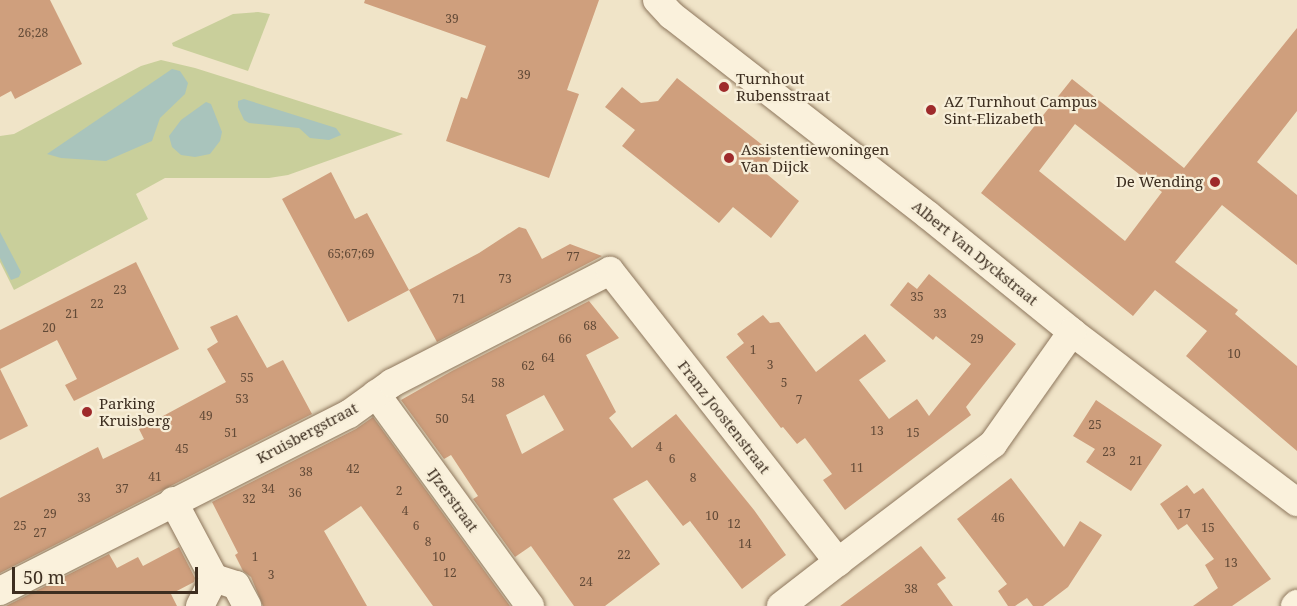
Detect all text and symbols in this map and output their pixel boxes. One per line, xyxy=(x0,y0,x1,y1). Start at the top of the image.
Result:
house number: 39 xyxy=(445,12,459,26)
house number: 26;28 xyxy=(18,26,48,40)
house number: 39 xyxy=(517,68,531,82)
place label: Turnhout Rubensstraat xyxy=(736,69,830,104)
marker: Turnhout Rubensstraat xyxy=(717,80,731,94)
place label: AZ Turnhout Campus Sint-Elizabeth xyxy=(944,92,1097,127)
marker: AZ Turnhout Campus Sint-Elizabeth xyxy=(922,101,940,119)
place label: Assistentiewoningen Van Dijck xyxy=(741,140,889,175)
marker: Assistentiewoningen Van Dijck xyxy=(722,151,736,165)
place label: De Wending xyxy=(1116,173,1203,191)
marker: De Wending xyxy=(1208,175,1222,189)
street label: Albert Van Dyckstraat xyxy=(909,197,1041,309)
house number: 65;67;69 xyxy=(327,247,375,261)
house number: 77 xyxy=(566,250,580,264)
house number: 73 xyxy=(498,272,512,286)
house number: 23 xyxy=(113,283,127,297)
house number: 35 xyxy=(910,290,924,304)
house number: 71 xyxy=(452,292,466,306)
house number: 22 xyxy=(90,297,104,311)
house number: 21 xyxy=(65,307,79,321)
house number: 33 xyxy=(933,307,947,321)
house number: 68 xyxy=(583,319,597,333)
house number: 20 xyxy=(42,321,56,335)
house number: 66 xyxy=(558,332,572,346)
house number: 29 xyxy=(970,332,984,346)
house number: 1 xyxy=(750,343,756,357)
house number: 10 xyxy=(1227,347,1241,361)
house number: 64 xyxy=(541,351,555,365)
street label: Franz Joostenstraat xyxy=(674,357,774,477)
house number: 3 xyxy=(767,358,773,372)
house number: 62 xyxy=(521,359,535,373)
house number: 55 xyxy=(240,371,254,385)
house number: 58 xyxy=(491,376,505,390)
house number: 5 xyxy=(781,376,787,390)
house number: 53 xyxy=(235,392,249,406)
house number: 54 xyxy=(461,392,475,406)
house number: 7 xyxy=(796,393,802,407)
place label: Parking Kruisberg xyxy=(99,394,170,429)
street label: Kruisbergstraat xyxy=(253,399,361,467)
marker: Parking Kruisberg xyxy=(80,405,94,419)
house number: 49 xyxy=(199,409,213,423)
house number: 50 xyxy=(435,412,449,426)
house number: 25 xyxy=(1088,418,1102,432)
house number: 13 xyxy=(870,424,884,438)
house number: 51 xyxy=(224,426,238,440)
house number: 15 xyxy=(906,426,920,440)
house number: 4 xyxy=(656,440,662,454)
house number: 45 xyxy=(175,442,189,456)
house number: 23 xyxy=(1102,445,1116,459)
house number: 6 xyxy=(669,452,675,466)
house number: 21 xyxy=(1129,454,1143,468)
house number: 11 xyxy=(850,461,864,475)
house number: 42 xyxy=(346,462,360,476)
house number: 38 xyxy=(299,465,313,479)
street label: IJzerstraat xyxy=(424,465,482,535)
house number: 41 xyxy=(148,470,162,484)
house number: 8 xyxy=(690,471,696,485)
house number: 37 xyxy=(115,482,129,496)
house number: 34 xyxy=(261,482,275,496)
house number: 2 xyxy=(396,484,402,498)
house number: 36 xyxy=(288,486,302,500)
house number: 33 xyxy=(77,491,91,505)
house number: 32 xyxy=(242,492,256,506)
house number: 4 xyxy=(402,504,408,518)
house number: 29 xyxy=(43,507,57,521)
house number: 17 xyxy=(1177,507,1191,521)
house number: 10 xyxy=(705,509,719,523)
house number: 46 xyxy=(991,511,1005,525)
house number: 12 xyxy=(727,517,741,531)
house number: 25 xyxy=(13,519,27,533)
house number: 6 xyxy=(413,519,419,533)
house number: 15 xyxy=(1201,521,1215,535)
house number: 27 xyxy=(33,526,47,540)
house number: 8 xyxy=(425,535,431,549)
house number: 14 xyxy=(738,537,752,551)
house number: 22 xyxy=(617,548,631,562)
house number: 1 xyxy=(252,550,258,564)
house number: 10 xyxy=(432,550,446,564)
scale bar xyxy=(15,555,201,593)
house number: 13 xyxy=(1224,556,1238,570)
text: 50 m xyxy=(23,565,65,589)
house number: 12 xyxy=(443,566,457,580)
house number: 3 xyxy=(268,568,274,582)
house number: 24 xyxy=(579,575,593,589)
house number: 38 xyxy=(904,582,918,596)

